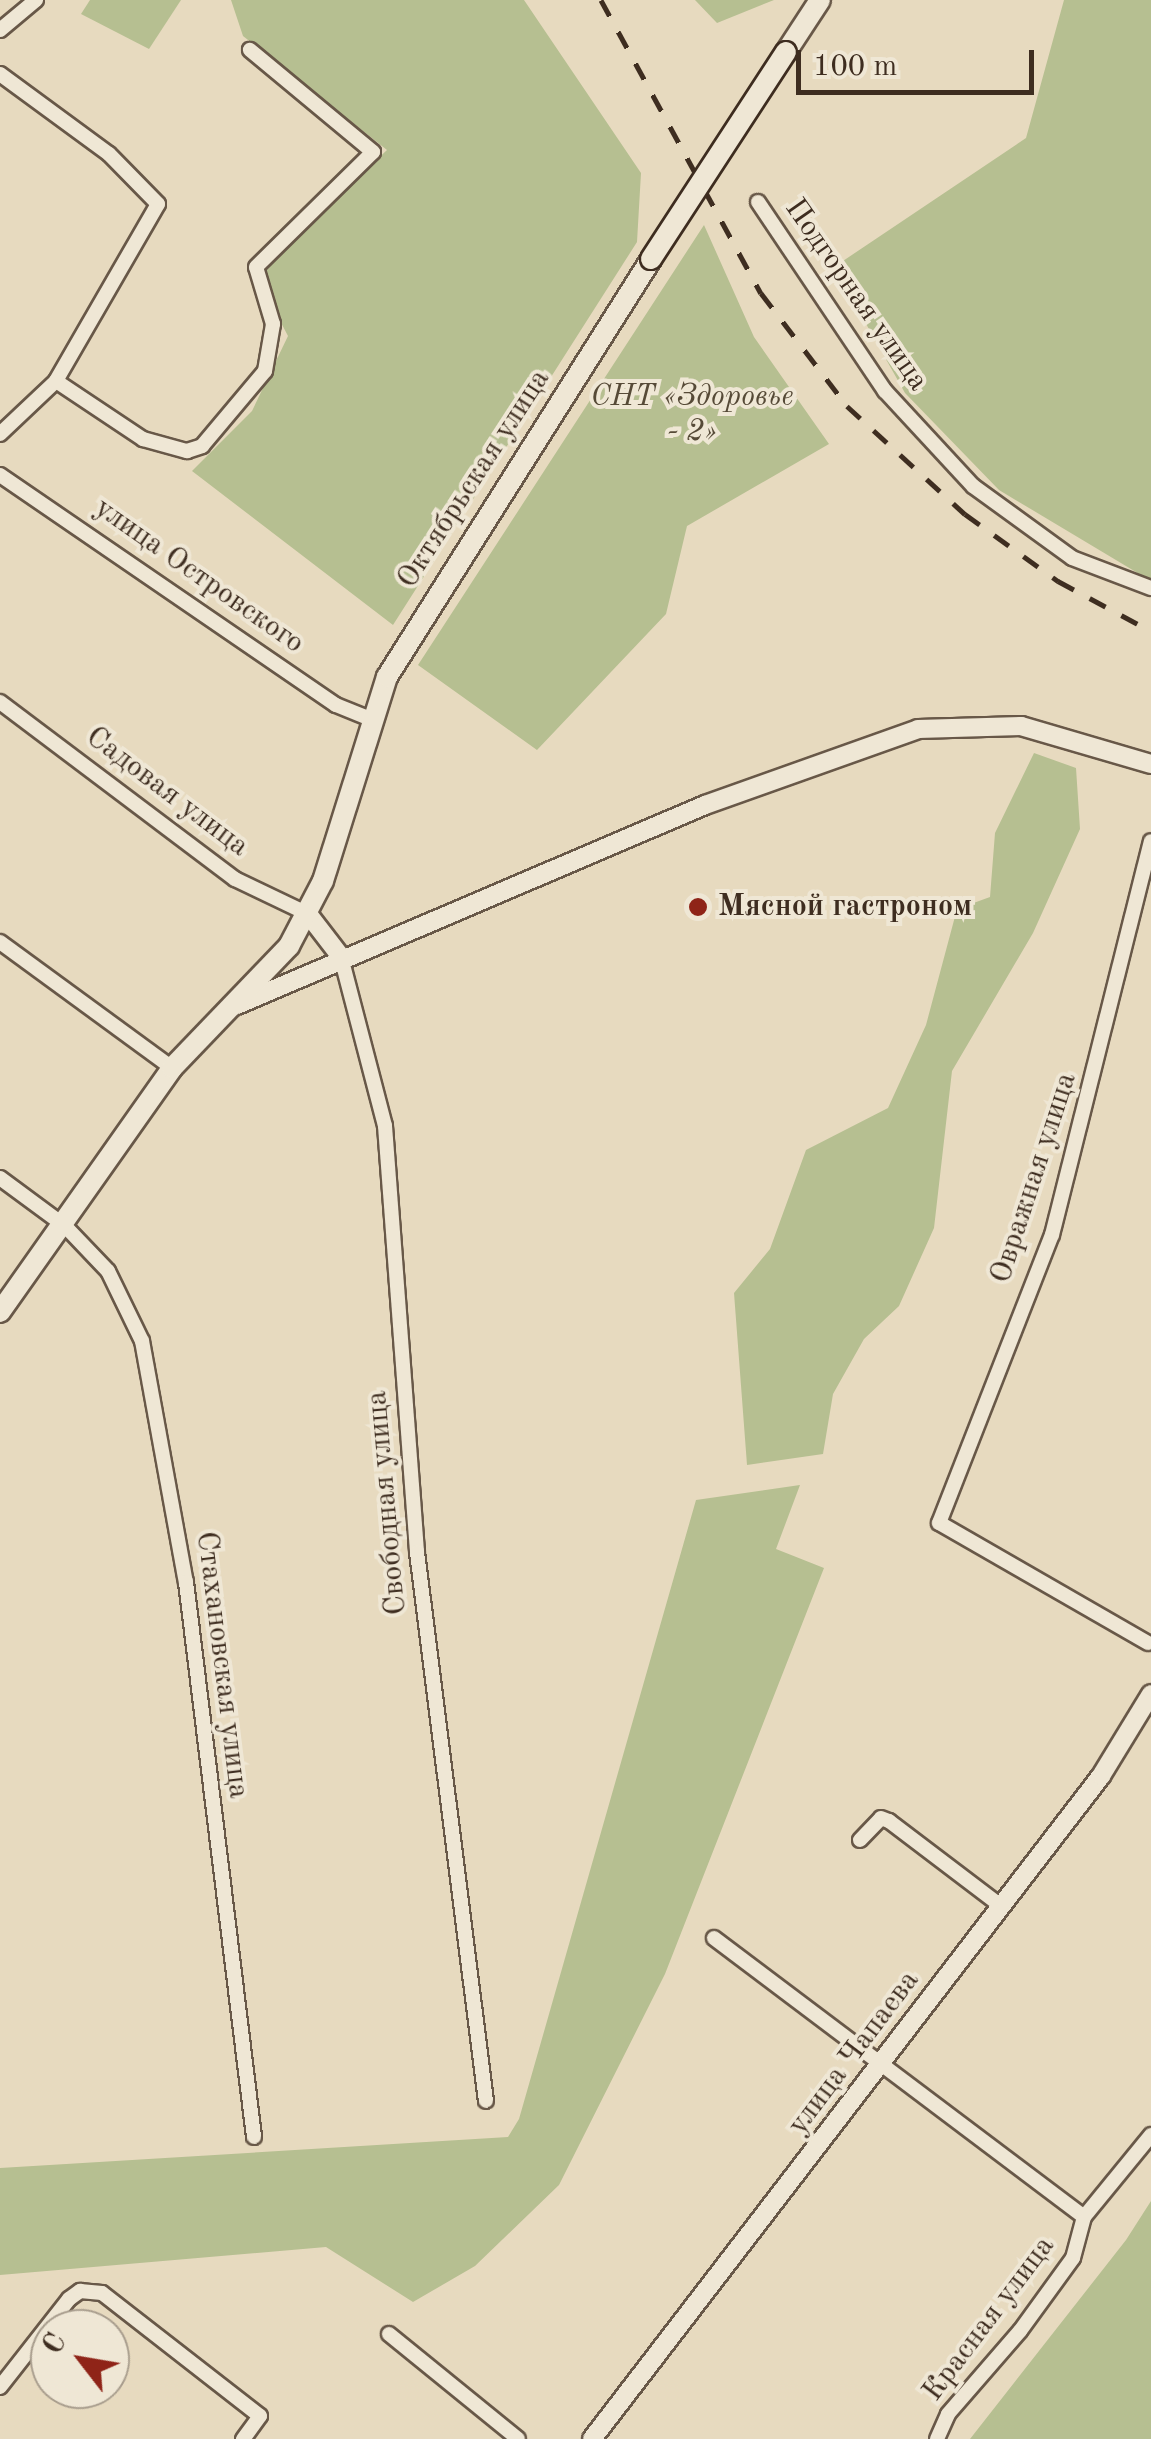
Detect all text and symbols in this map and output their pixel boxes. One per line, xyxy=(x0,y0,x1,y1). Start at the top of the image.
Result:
scale bar xyxy=(801,30,1038,92)
text: 100 m xyxy=(813,52,897,82)
street label: Подгорная улица xyxy=(776,192,936,398)
street label: Октябрьская улица xyxy=(390,363,558,595)
park label: СНТ «Здоровье - 2» xyxy=(590,379,794,450)
street label: улица Островского xyxy=(87,490,311,662)
street label: Садовая улица xyxy=(79,719,255,865)
place label: Мясной гастроном xyxy=(718,889,972,925)
marker: Мясной гастроном xyxy=(687,896,709,918)
street label: Овражная улица xyxy=(983,1068,1085,1288)
street label: Свободная улица xyxy=(359,1389,415,1617)
street label: Стахановская улица xyxy=(188,1529,256,1801)
street label: улица Чапаева xyxy=(781,1964,927,2142)
street label: Красная улица xyxy=(915,2229,1063,2409)
north arrow xyxy=(30,2309,130,2409)
text: С xyxy=(39,2329,73,2360)

